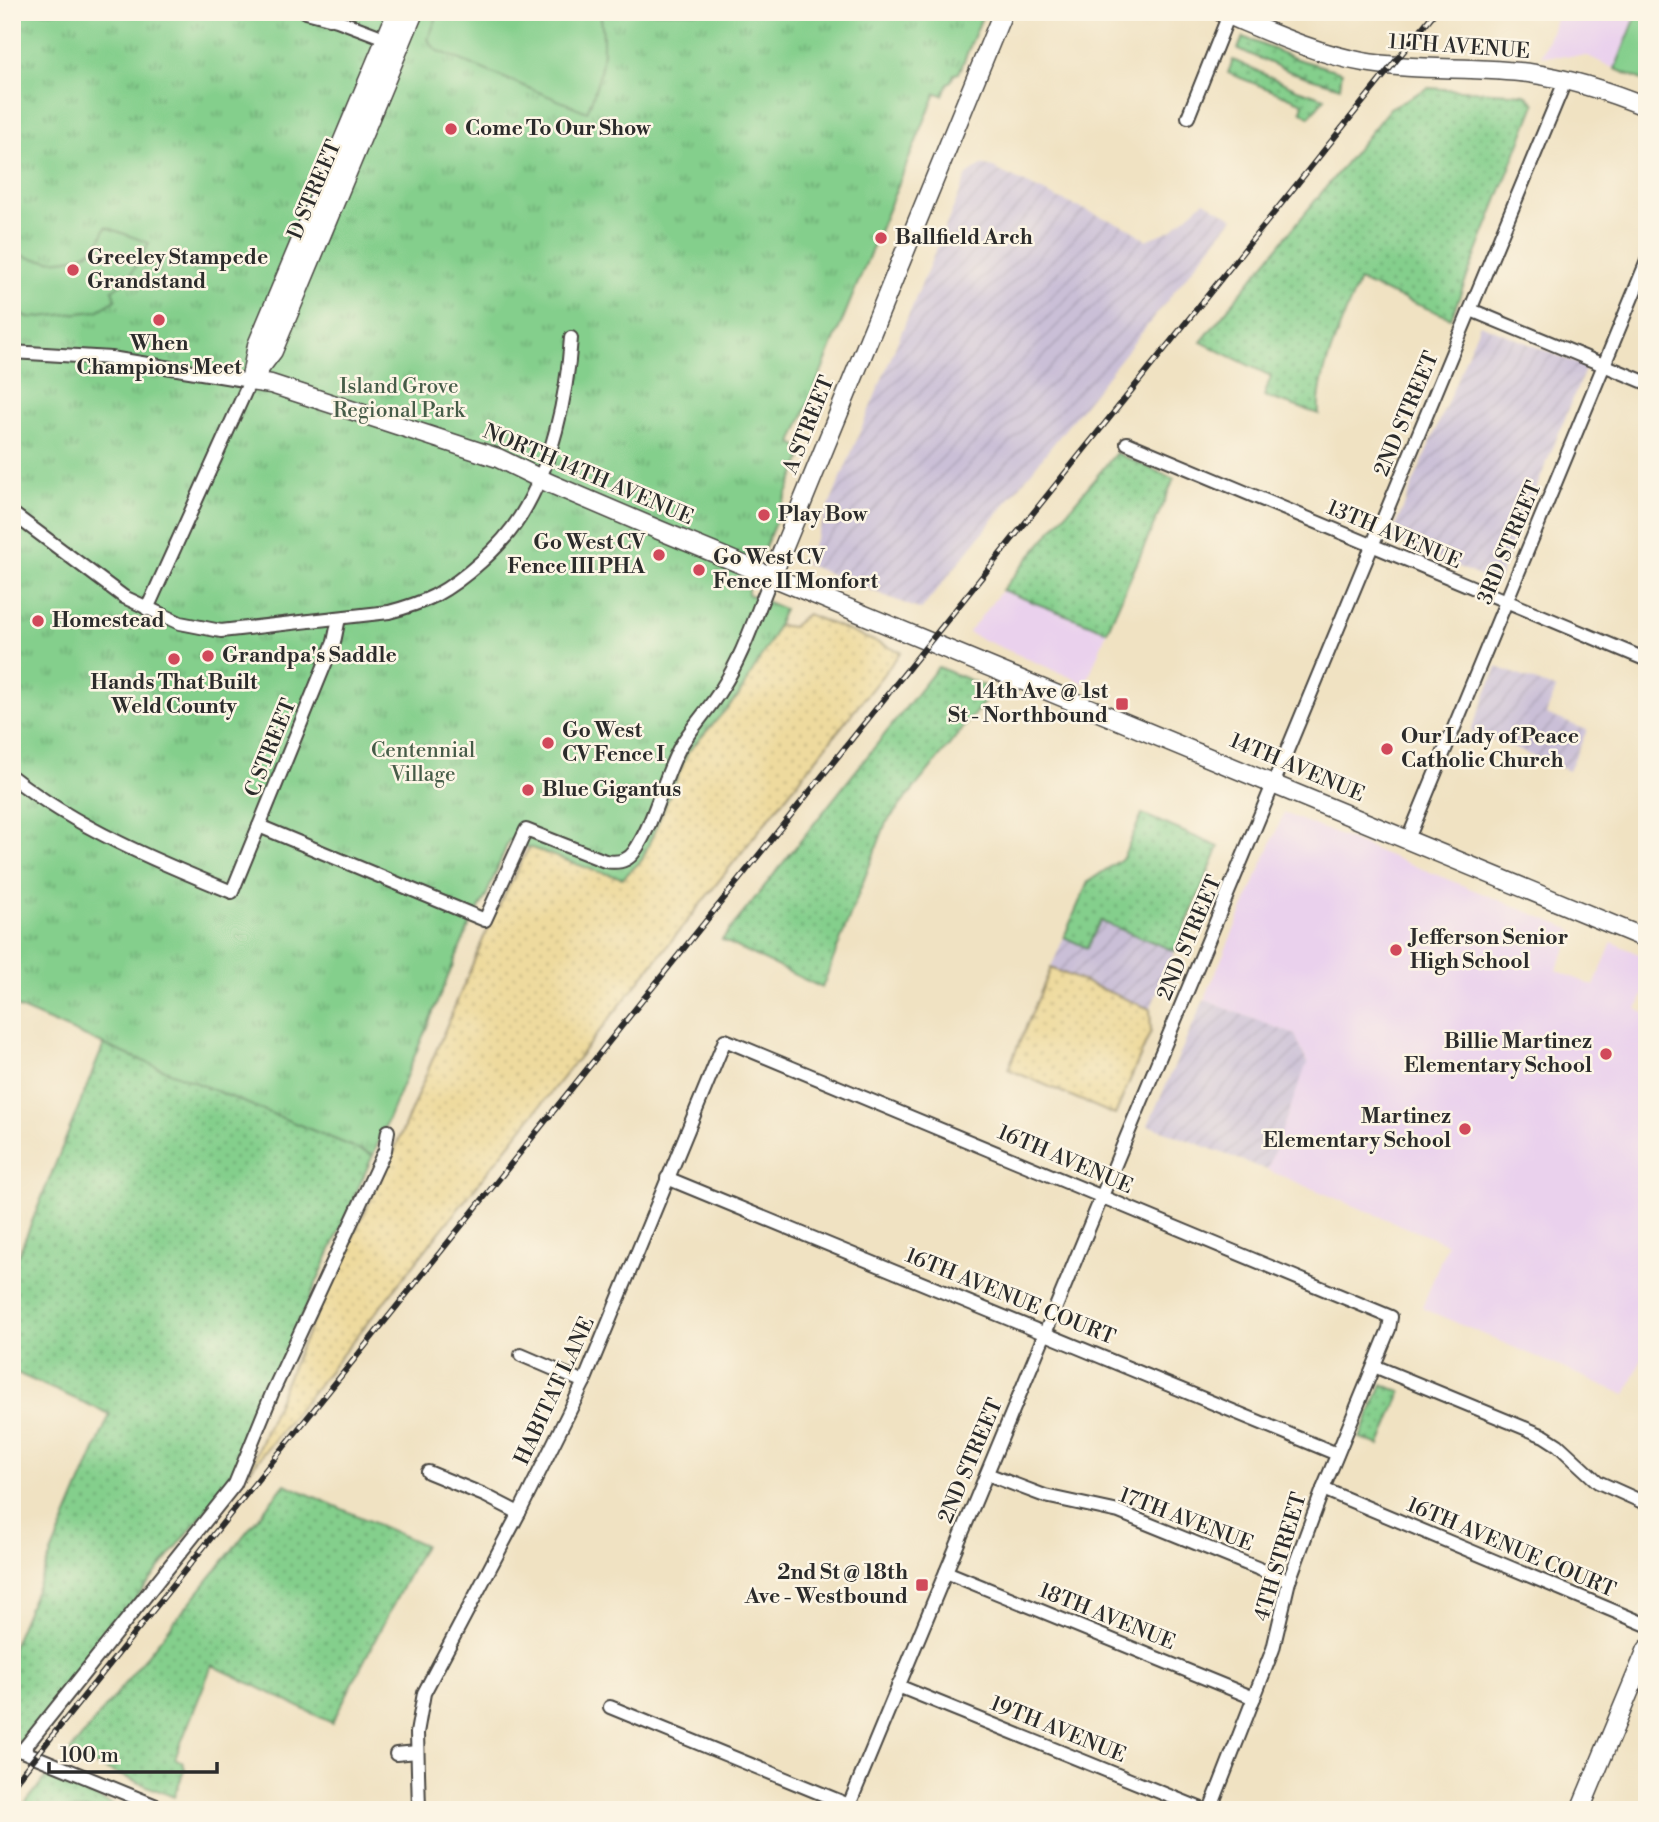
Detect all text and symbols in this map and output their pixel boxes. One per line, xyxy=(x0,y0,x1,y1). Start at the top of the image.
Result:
street label: 11TH AVENUE xyxy=(1387,29,1531,65)
place label: Come To Our Show xyxy=(465,116,651,142)
marker: Come To Our Show xyxy=(443,121,459,137)
street label: D STREET xyxy=(282,136,348,244)
place label: Ballfield Arch xyxy=(895,225,1033,251)
marker: Ballfield Arch xyxy=(873,230,889,246)
place label: Greeley Stampede Grandstand xyxy=(87,245,268,295)
marker: Greeley Stampede Grandstand xyxy=(65,262,81,278)
marker: When Champions Meet xyxy=(151,312,167,328)
place label: When Champions Meet xyxy=(76,331,242,381)
street label: 2ND STREET xyxy=(1369,348,1445,480)
street label: A STREET xyxy=(777,372,840,479)
park label: Island Grove Regional Park xyxy=(333,374,466,424)
street label: NORTH 14TH AVENUE xyxy=(479,419,697,531)
street label: 3RD STREET xyxy=(1472,477,1548,609)
street label: 13TH AVENUE xyxy=(1323,495,1465,575)
place label: Play Bow xyxy=(778,502,868,528)
marker: Play Bow xyxy=(756,507,772,523)
place label: Go West CV Fence III PHA xyxy=(508,530,646,580)
place label: Go West CV Fence II Monfort xyxy=(713,545,879,595)
marker: Go West CV Fence III PHA xyxy=(651,547,667,563)
marker: Go West CV Fence II Monfort xyxy=(691,562,707,578)
place label: Homestead xyxy=(52,608,165,634)
marker: Homestead xyxy=(30,613,46,629)
place label: Grandpa's Saddle xyxy=(222,643,397,669)
marker: Grandpa's Saddle xyxy=(200,648,216,664)
marker: Hands That Built Weld County xyxy=(166,651,182,667)
place label: Hands That Built Weld County xyxy=(91,670,258,720)
place label: 14th Ave @ 1st St - Northbound xyxy=(948,679,1109,729)
street label: C STREET xyxy=(240,695,303,801)
marker: 14th Ave @ 1st St - Northbound xyxy=(1114,696,1130,712)
place label: Go West CV Fence I xyxy=(562,718,665,768)
place label: Our Lady of Peace Catholic Church xyxy=(1401,724,1579,774)
street label: 14TH AVENUE xyxy=(1226,728,1368,808)
marker: Go West CV Fence I xyxy=(540,735,556,751)
park label: Centennial Village xyxy=(371,738,475,788)
marker: Our Lady of Peace Catholic Church xyxy=(1379,741,1395,757)
place label: Blue Gigantus xyxy=(542,777,681,803)
marker: Blue Gigantus xyxy=(520,782,536,798)
street label: 2ND STREET xyxy=(1152,872,1228,1004)
place label: Jefferson Senior High School xyxy=(1407,925,1568,975)
marker: Jefferson Senior High School xyxy=(1388,942,1404,958)
place label: Billie Martinez Elementary School xyxy=(1404,1029,1592,1079)
marker: Billie Martinez Elementary School xyxy=(1598,1046,1614,1062)
place label: Martinez Elementary School xyxy=(1263,1104,1451,1154)
street label: 16TH AVENUE xyxy=(994,1120,1136,1200)
marker: Martinez Elementary School xyxy=(1457,1121,1473,1137)
street label: 16TH AVENUE COURT xyxy=(901,1243,1119,1351)
street label: HABITAT LANE xyxy=(509,1313,601,1469)
street label: 2ND STREET xyxy=(933,1395,1009,1527)
street label: 17TH AVENUE xyxy=(1115,1482,1257,1558)
street label: 4TH STREET xyxy=(1249,1489,1313,1624)
street label: 16TH AVENUE COURT xyxy=(1403,1492,1619,1604)
place label: 2nd St @ 18th Ave - Westbound xyxy=(744,1560,908,1610)
marker: 2nd St @ 18th Ave - Westbound xyxy=(914,1577,930,1593)
street label: 18TH AVENUE xyxy=(1035,1578,1179,1656)
street label: 19TH AVENUE xyxy=(986,1691,1130,1769)
scale bar xyxy=(49,1731,217,1775)
text: 100 m xyxy=(60,1743,119,1769)

